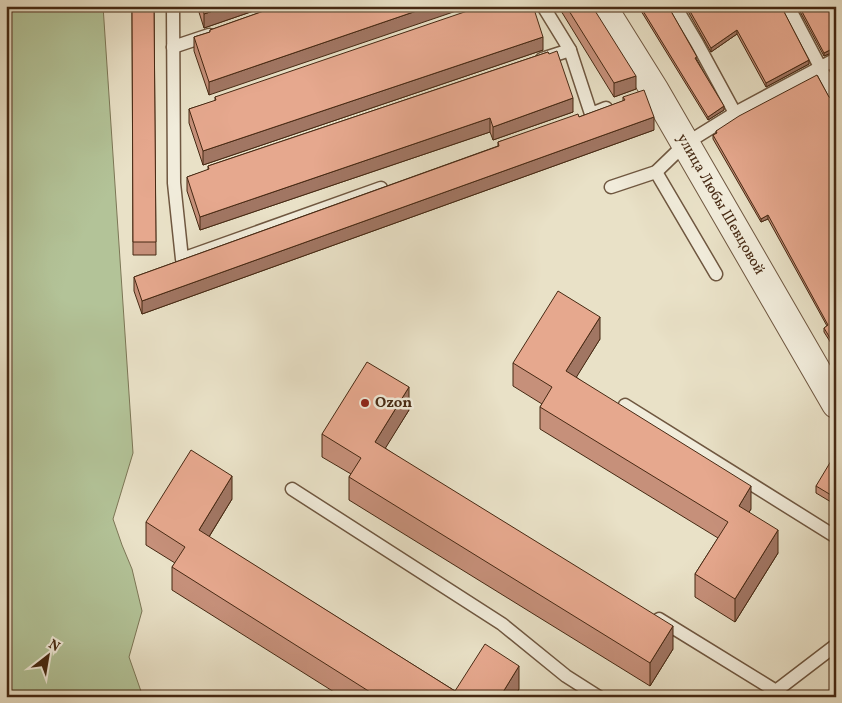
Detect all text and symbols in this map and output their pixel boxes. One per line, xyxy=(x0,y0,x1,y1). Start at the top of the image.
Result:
street label: улица Любы Шевцовой xyxy=(671,130,770,279)
place label: Ozon xyxy=(375,393,412,414)
marker: Ozon xyxy=(359,397,371,409)
north arrow xyxy=(22,630,72,680)
text: N xyxy=(45,635,63,657)

